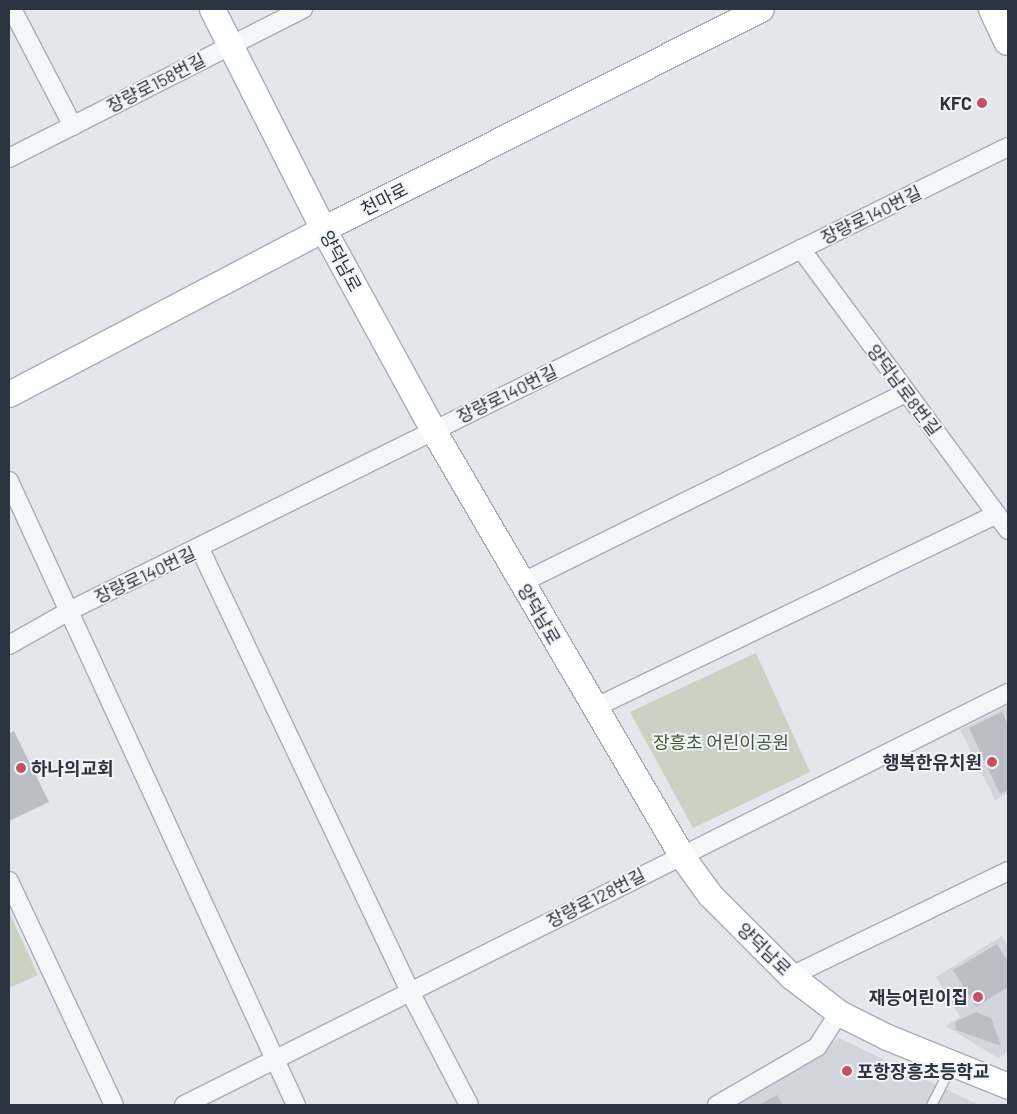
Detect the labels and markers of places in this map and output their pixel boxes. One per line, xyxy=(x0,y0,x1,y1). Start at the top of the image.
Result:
place label: KFC xyxy=(940,92,972,114)
marker: KFC xyxy=(976,97,988,109)
place label: 행복한유치원 xyxy=(883,751,982,773)
marker: 행복한유치원 xyxy=(986,756,998,768)
place label: 하나의교회 xyxy=(31,757,114,779)
marker: 하나의교회 xyxy=(15,762,27,774)
place label: 재능어린이집 xyxy=(869,986,968,1008)
marker: 재능어린이집 xyxy=(972,991,984,1003)
place label: 포항장흥초등학교 xyxy=(857,1060,989,1082)
marker: 포항장흥초등학교 xyxy=(841,1065,853,1077)

